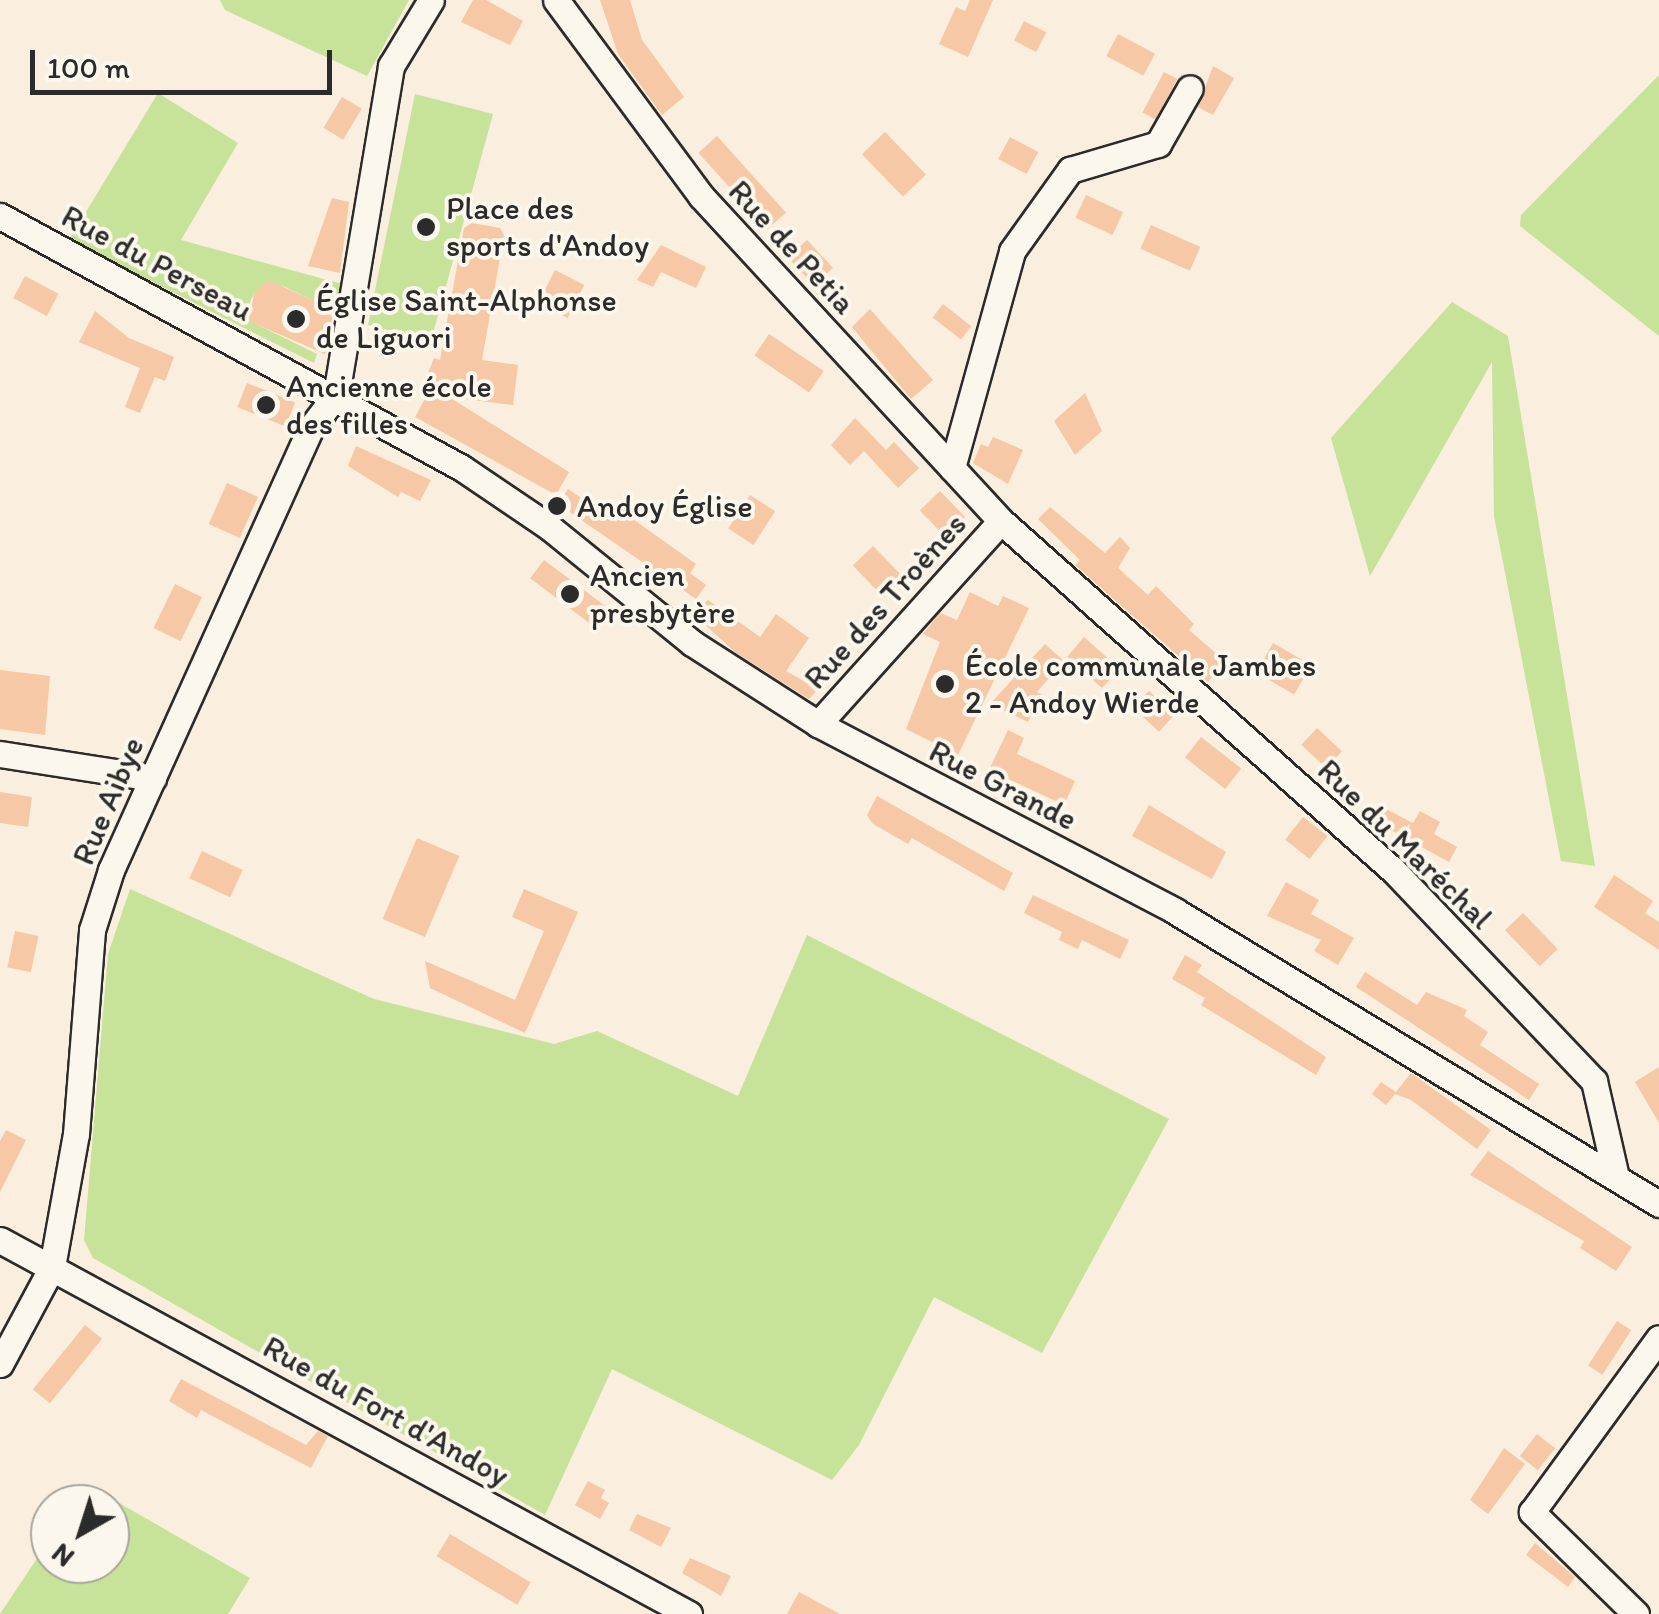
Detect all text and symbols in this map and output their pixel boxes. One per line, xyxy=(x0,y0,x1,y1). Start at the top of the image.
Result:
scale bar xyxy=(35,30,338,92)
text: 100 m xyxy=(47,49,130,86)
street label: Rue de Petia xyxy=(720,172,864,322)
place label: Place des sports d'Andoy xyxy=(446,190,649,265)
street label: Rue du Perseau xyxy=(55,197,259,329)
marker: Place des sports d'Andoy xyxy=(415,216,437,238)
place label: Église Saint-Alphonse de Liguori xyxy=(316,282,617,357)
marker: Église Saint-Alphonse de Liguori xyxy=(285,308,307,330)
place label: Ancienne école des filles xyxy=(286,368,492,443)
marker: Ancienne école des filles xyxy=(255,394,277,416)
place label: Andoy Église xyxy=(577,487,752,525)
marker: Andoy Église xyxy=(546,495,568,517)
street label: Rue des Troènes xyxy=(797,506,973,696)
place label: Ancien presbytère xyxy=(590,557,736,632)
marker: Ancien presbytère xyxy=(559,583,581,605)
place label: École communale Jambes 2 - Andoy Wierde xyxy=(965,647,1318,722)
marker: École communale Jambes 2 - Andoy Wierde xyxy=(934,673,956,695)
street label: Rue Aibye xyxy=(64,731,152,871)
street label: Rue Grande xyxy=(923,731,1083,839)
street label: Rue du Maréchal xyxy=(1310,751,1500,937)
street label: Rue du Fort d'Andoy xyxy=(256,1327,516,1495)
north arrow xyxy=(30,1484,130,1584)
text: N xyxy=(44,1537,80,1575)

